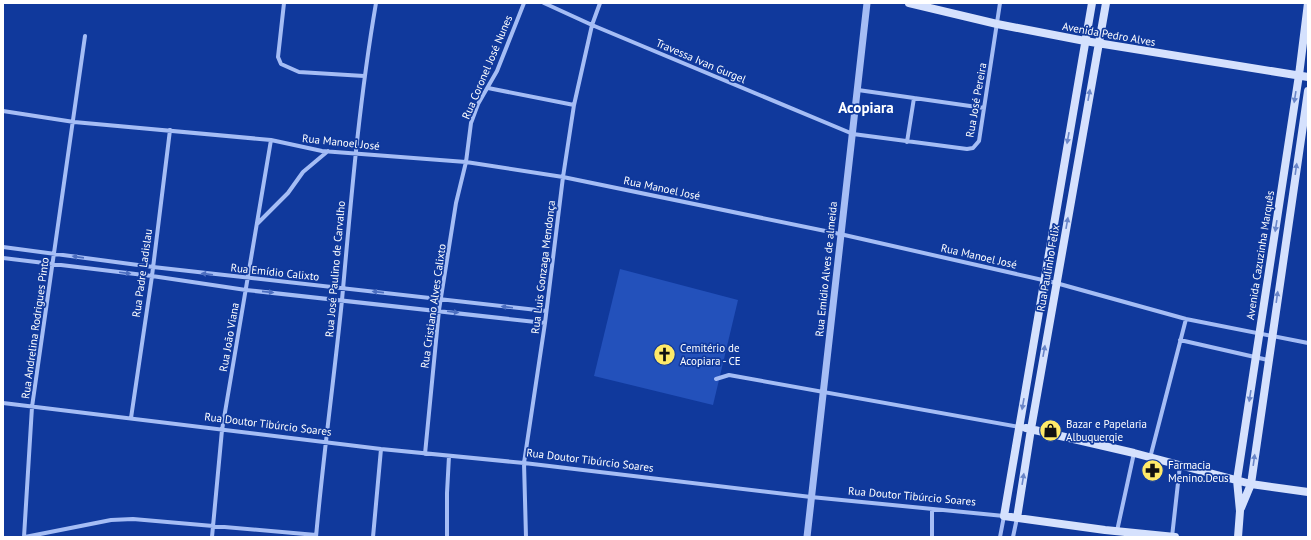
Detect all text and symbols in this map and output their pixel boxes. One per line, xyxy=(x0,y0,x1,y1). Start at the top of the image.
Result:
street label: Rua Coronel José Nunes xyxy=(459,12,515,121)
street label: Avenida Pedro Alves xyxy=(1061,19,1157,49)
street label: Travessa Ivan Gurgel xyxy=(654,36,749,87)
street label: Rua José Pereira xyxy=(963,61,989,139)
one-way arrow xyxy=(1087,89,1093,101)
one-way arrow xyxy=(1292,91,1298,103)
district label: Acopiara xyxy=(838,98,894,117)
street label: Rua Manoel José xyxy=(302,131,381,153)
one-way arrow xyxy=(1065,132,1071,144)
one-way arrow xyxy=(1293,163,1299,175)
street label: Rua Manoel José xyxy=(622,173,702,203)
street label: Avenida Cazuzinha Marquês xyxy=(1243,189,1277,321)
street label: Rua Luis Gonzaga Mendonça xyxy=(528,199,558,335)
street label: Rua José Paulino de Carvalho xyxy=(322,200,348,338)
street label: Rua Emídio Alves de almeida xyxy=(812,201,840,337)
one-way arrow xyxy=(1064,217,1070,229)
one-way arrow xyxy=(1273,220,1279,232)
street label: Rua Paulinho Felix xyxy=(1033,223,1063,313)
street label: Rua Padre Ladislau xyxy=(129,228,155,318)
street label: Rua Manoel José xyxy=(939,240,1019,272)
street label: Rua Cristiano Alves Calixto xyxy=(417,243,449,369)
one-way arrow xyxy=(72,254,84,260)
street label: Rua Andrelina Rodrigues Pinto xyxy=(18,256,52,400)
street label: Rua Emídio Calixto xyxy=(230,260,320,284)
one-way arrow xyxy=(119,270,131,276)
one-way arrow xyxy=(201,270,213,277)
one-way arrow xyxy=(262,289,274,296)
one-way arrow xyxy=(372,289,384,296)
one-way arrow xyxy=(1274,291,1280,303)
street label: Rua João Viana xyxy=(216,301,242,373)
one-way arrow xyxy=(501,304,514,310)
one-way arrow xyxy=(447,308,459,315)
church icon: Cemitério de Acopiara - CE xyxy=(651,341,677,367)
place label: Cemitério de Acopiara - CE xyxy=(680,341,741,368)
one-way arrow xyxy=(1042,345,1048,357)
one-way arrow xyxy=(1247,390,1253,402)
one-way arrow xyxy=(1019,398,1025,410)
street label: Rua Doutor Tibúrcio Soares xyxy=(204,409,333,439)
shop icon: Bazar e Papelaria Albuquerqie xyxy=(1038,417,1064,443)
place label: Bazar e Papelaria Albuquerqie xyxy=(1066,417,1147,444)
street label: Rua Doutor Tibúrcio Soares xyxy=(526,445,655,475)
one-way arrow xyxy=(1251,454,1257,467)
pharmacy icon: Farmacia Menino.Deus xyxy=(1139,458,1165,484)
place label: Farmacia Menino.Deus xyxy=(1168,458,1229,485)
one-way arrow xyxy=(1020,473,1026,485)
street label: Rua Doutor Tibúrcio Soares xyxy=(848,483,977,509)

